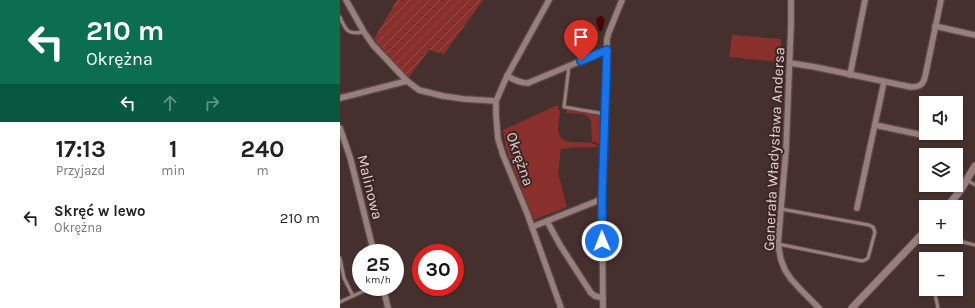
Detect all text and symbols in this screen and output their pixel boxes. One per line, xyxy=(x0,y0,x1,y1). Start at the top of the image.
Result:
text: 210 m xyxy=(86,14,164,47)
icon: left xyxy=(20,16,72,68)
pin xyxy=(564,20,598,61)
icon: arrive xyxy=(570,26,592,48)
street label: Generała Władysława Andersa xyxy=(760,46,788,252)
text: Okrężna xyxy=(86,48,153,70)
icon: left xyxy=(117,92,139,114)
icon: ahead xyxy=(159,92,181,114)
icon: right xyxy=(201,92,223,114)
map controls xyxy=(919,96,963,296)
button: sound xyxy=(919,96,963,140)
street label: Okrężna xyxy=(502,130,538,188)
text: 17:13 xyxy=(55,135,106,163)
text: 1 xyxy=(169,135,177,163)
text: 240 xyxy=(241,135,285,163)
button: layers xyxy=(919,148,963,192)
street label: Malinowa xyxy=(353,153,387,221)
text: Przyjazd xyxy=(56,163,105,178)
text: min xyxy=(161,163,185,178)
text: m xyxy=(256,163,269,178)
button: + xyxy=(919,200,963,244)
text: Skręć w lewo xyxy=(54,202,146,220)
icon: left xyxy=(20,207,42,229)
text: 210 m xyxy=(280,209,320,227)
text: Okrężna xyxy=(54,220,102,235)
position arrow xyxy=(581,220,623,262)
speed limit sign: 30 xyxy=(412,244,464,296)
button: − xyxy=(919,252,963,296)
text: 25 xyxy=(366,253,390,276)
text: km/h xyxy=(365,274,391,286)

